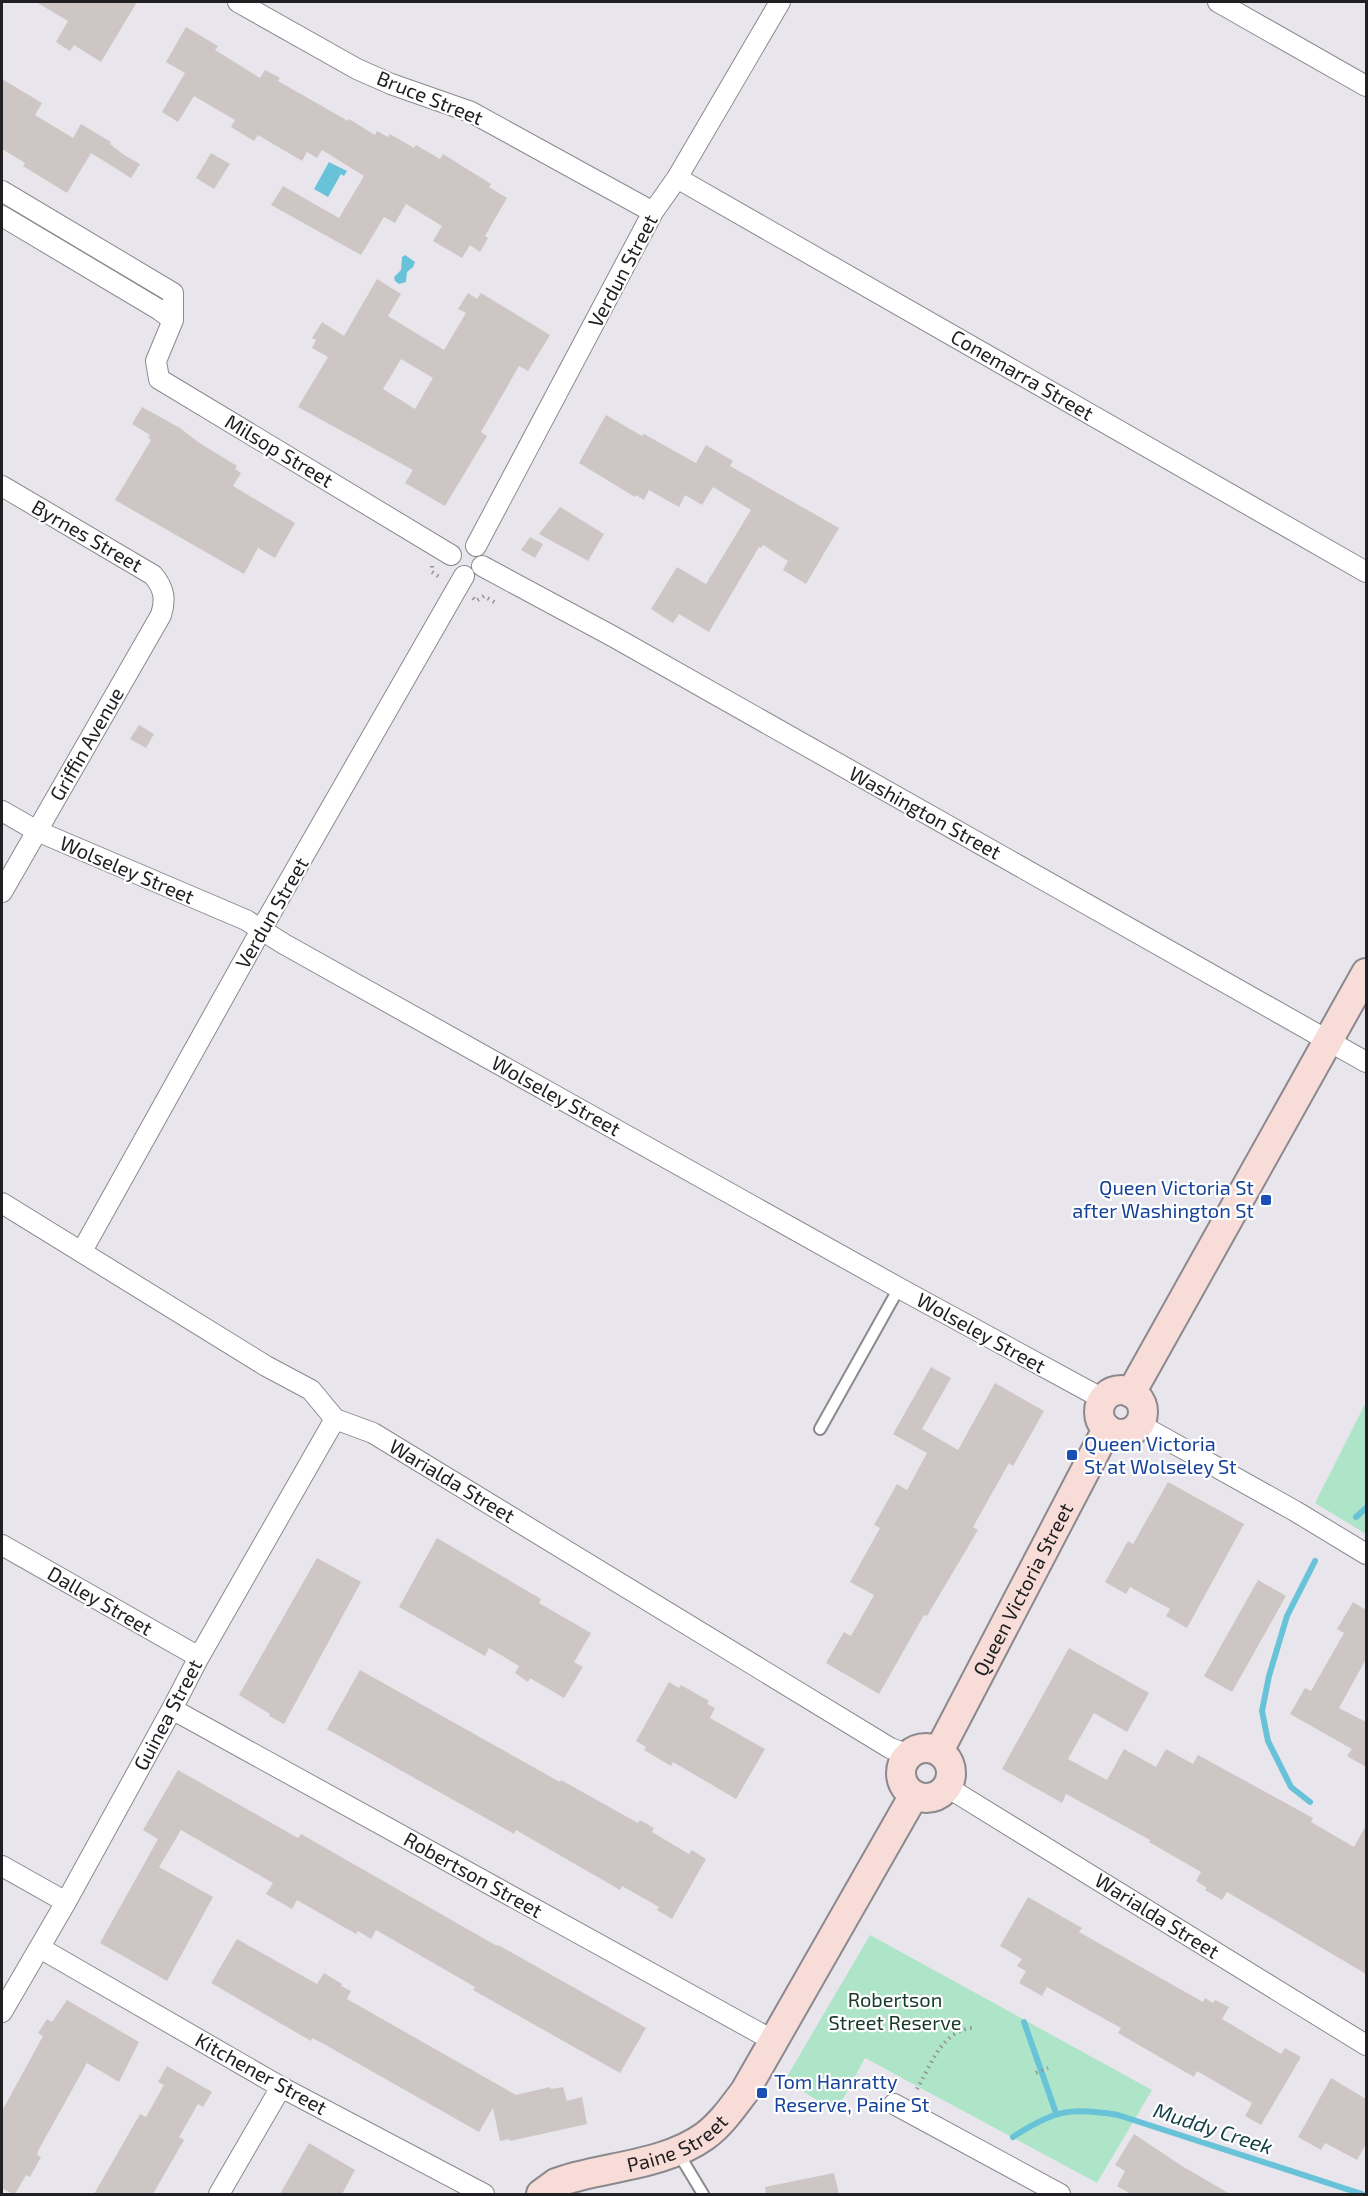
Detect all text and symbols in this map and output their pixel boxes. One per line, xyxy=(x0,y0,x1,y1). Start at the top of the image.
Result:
street label: Bruce Street xyxy=(374,65,487,129)
street label: Verdun Street xyxy=(582,210,662,331)
street label: Conemarra Street xyxy=(947,324,1098,425)
street label: Milsop Street xyxy=(221,409,338,492)
street label: Byrnes Street xyxy=(28,494,147,577)
street label: Griffin Avenue xyxy=(44,683,128,804)
street label: Washington Street xyxy=(845,760,1006,864)
street label: Wolseley Street xyxy=(57,830,199,908)
street label: Verdun Street xyxy=(230,852,313,972)
street label: Wolseley Street xyxy=(488,1050,625,1141)
place label: Queen Victoria St after Washington St xyxy=(1072,1175,1254,1222)
marker: Queen Victoria St after Washington St xyxy=(1259,1193,1273,1207)
street label: Wolseley Street xyxy=(913,1287,1050,1378)
place label: Queen Victoria St at Wolseley St xyxy=(1084,1431,1237,1478)
street label: Warialda Street xyxy=(385,1433,520,1527)
marker: Queen Victoria St at Wolseley St xyxy=(1065,1448,1079,1462)
street label: Queen Victoria Street xyxy=(967,1498,1078,1680)
street label: Dalley Street xyxy=(44,1560,157,1640)
street label: Guinea Street xyxy=(128,1655,207,1774)
street label: Robertson Street xyxy=(400,1826,547,1922)
street label: Warialda Street xyxy=(1091,1867,1224,1963)
park label: Robertson Street Reserve xyxy=(828,1987,962,2034)
street label: Kitchener Street xyxy=(192,2027,332,2119)
place label: Tom Hanratty Reserve, Paine St xyxy=(774,2069,930,2116)
marker: Tom Hanratty Reserve, Paine St xyxy=(755,2086,769,2100)
water label: Muddy Creek xyxy=(1150,2097,1276,2160)
street label: Paine Street xyxy=(624,2109,732,2176)

